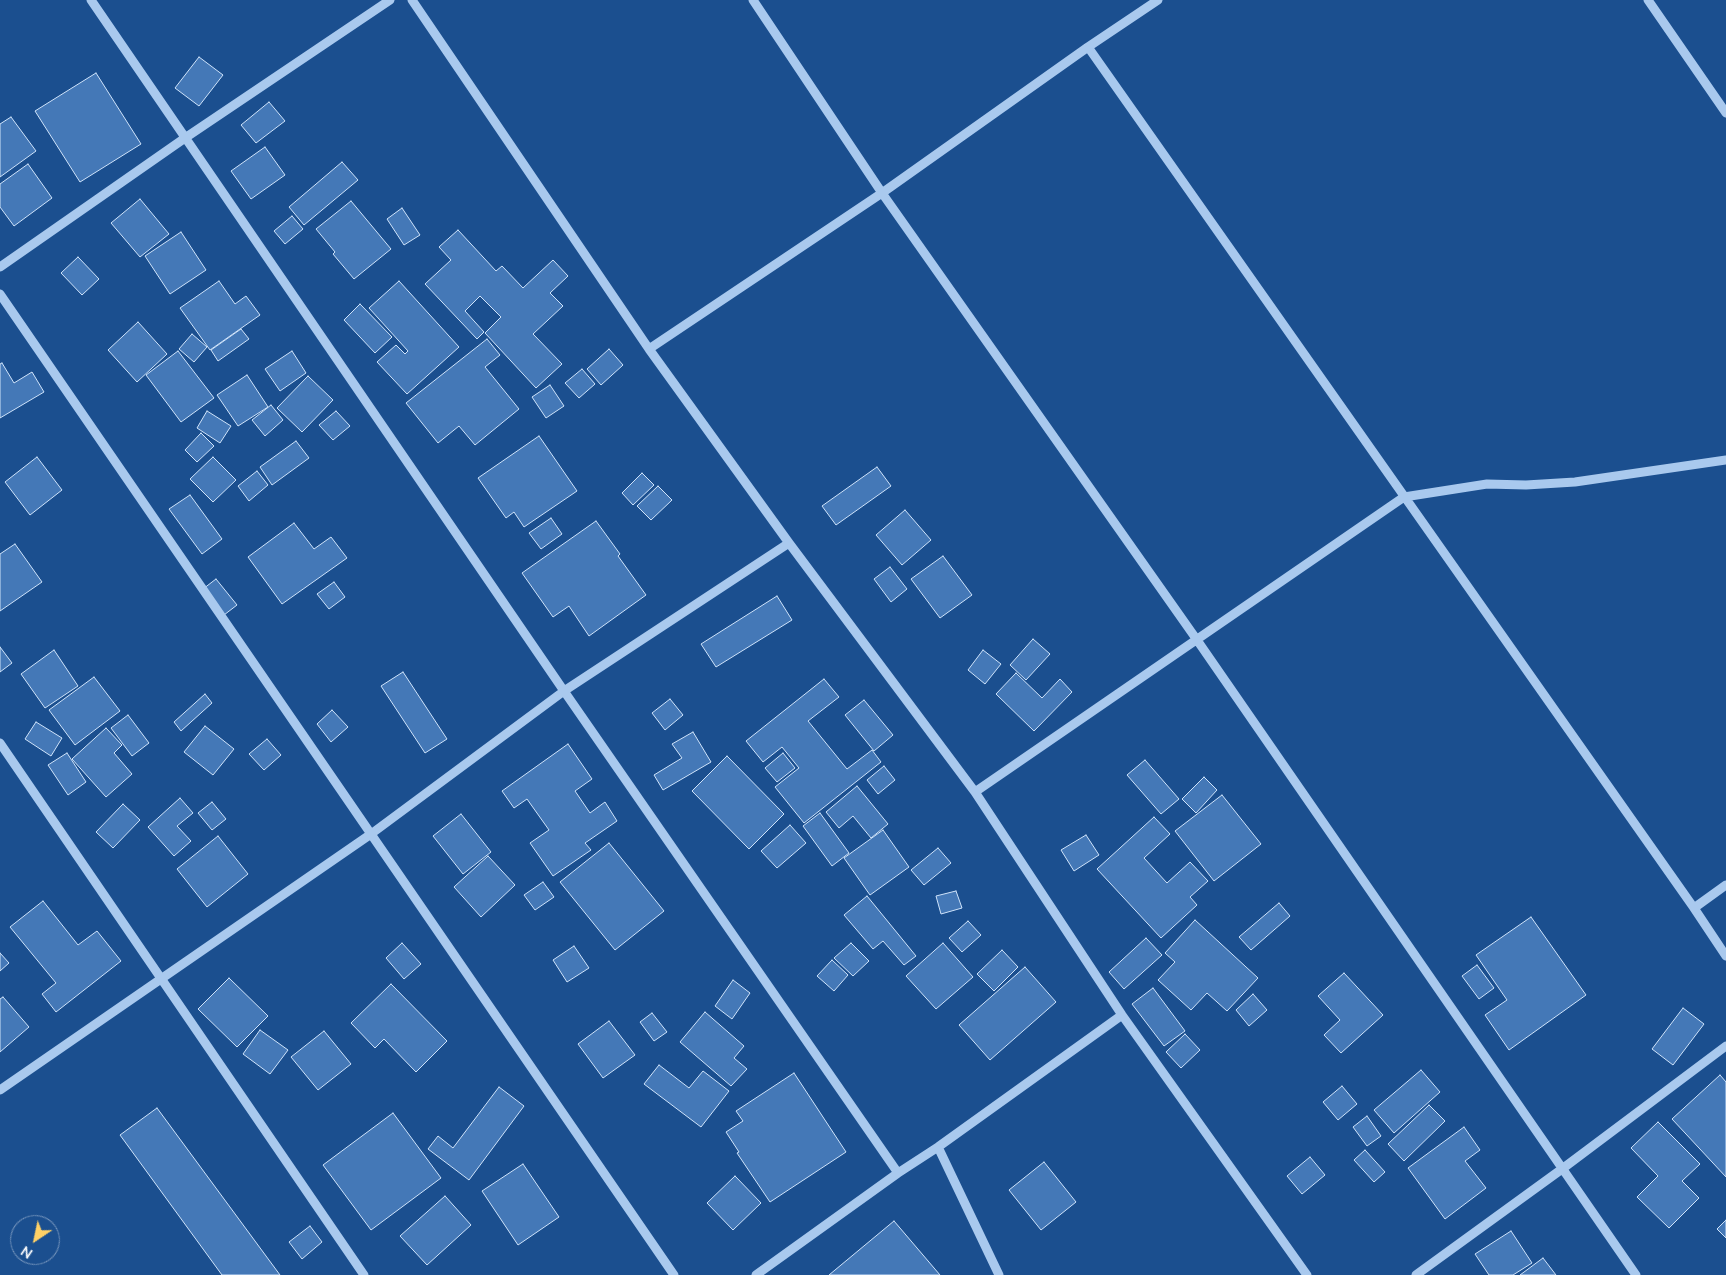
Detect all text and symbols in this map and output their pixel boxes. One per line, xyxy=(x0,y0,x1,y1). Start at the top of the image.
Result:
north arrow xyxy=(10,1215,60,1265)
text: N xyxy=(17,1241,37,1263)

